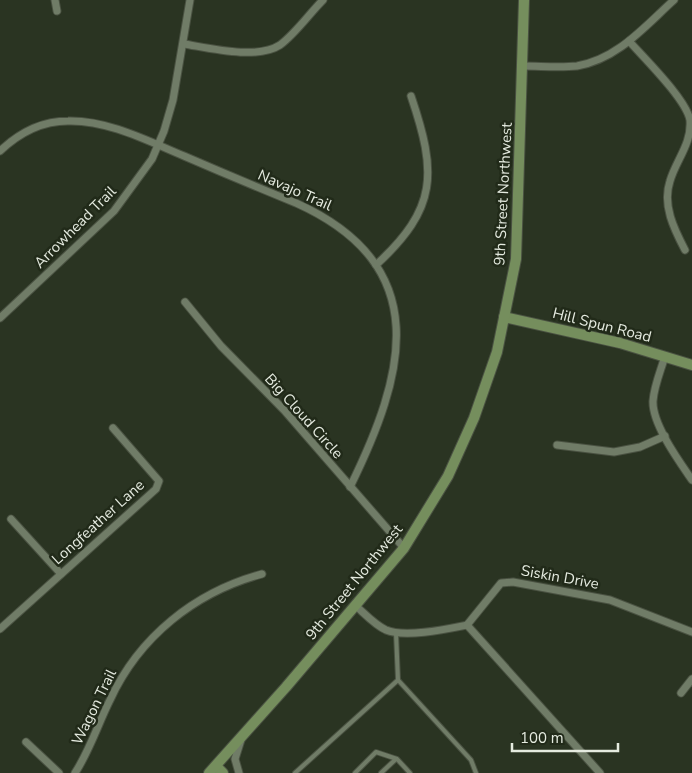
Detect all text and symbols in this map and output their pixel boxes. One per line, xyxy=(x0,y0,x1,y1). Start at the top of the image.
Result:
street label: 9th Street Northwest xyxy=(489,121,517,266)
street label: Navajo Trail xyxy=(255,165,336,215)
street label: Arrowhead Trail xyxy=(30,181,121,272)
street label: Hill Spun Road xyxy=(550,303,654,347)
street label: Big Cloud Circle xyxy=(260,369,348,463)
street label: Longfeather Lane xyxy=(47,475,149,569)
street label: 9th Street Northwest xyxy=(301,519,407,644)
street label: Siskin Drive xyxy=(519,560,601,594)
street label: Wagon Trail xyxy=(67,665,121,748)
scale bar xyxy=(512,720,618,752)
text: 100 m xyxy=(520,728,564,748)

